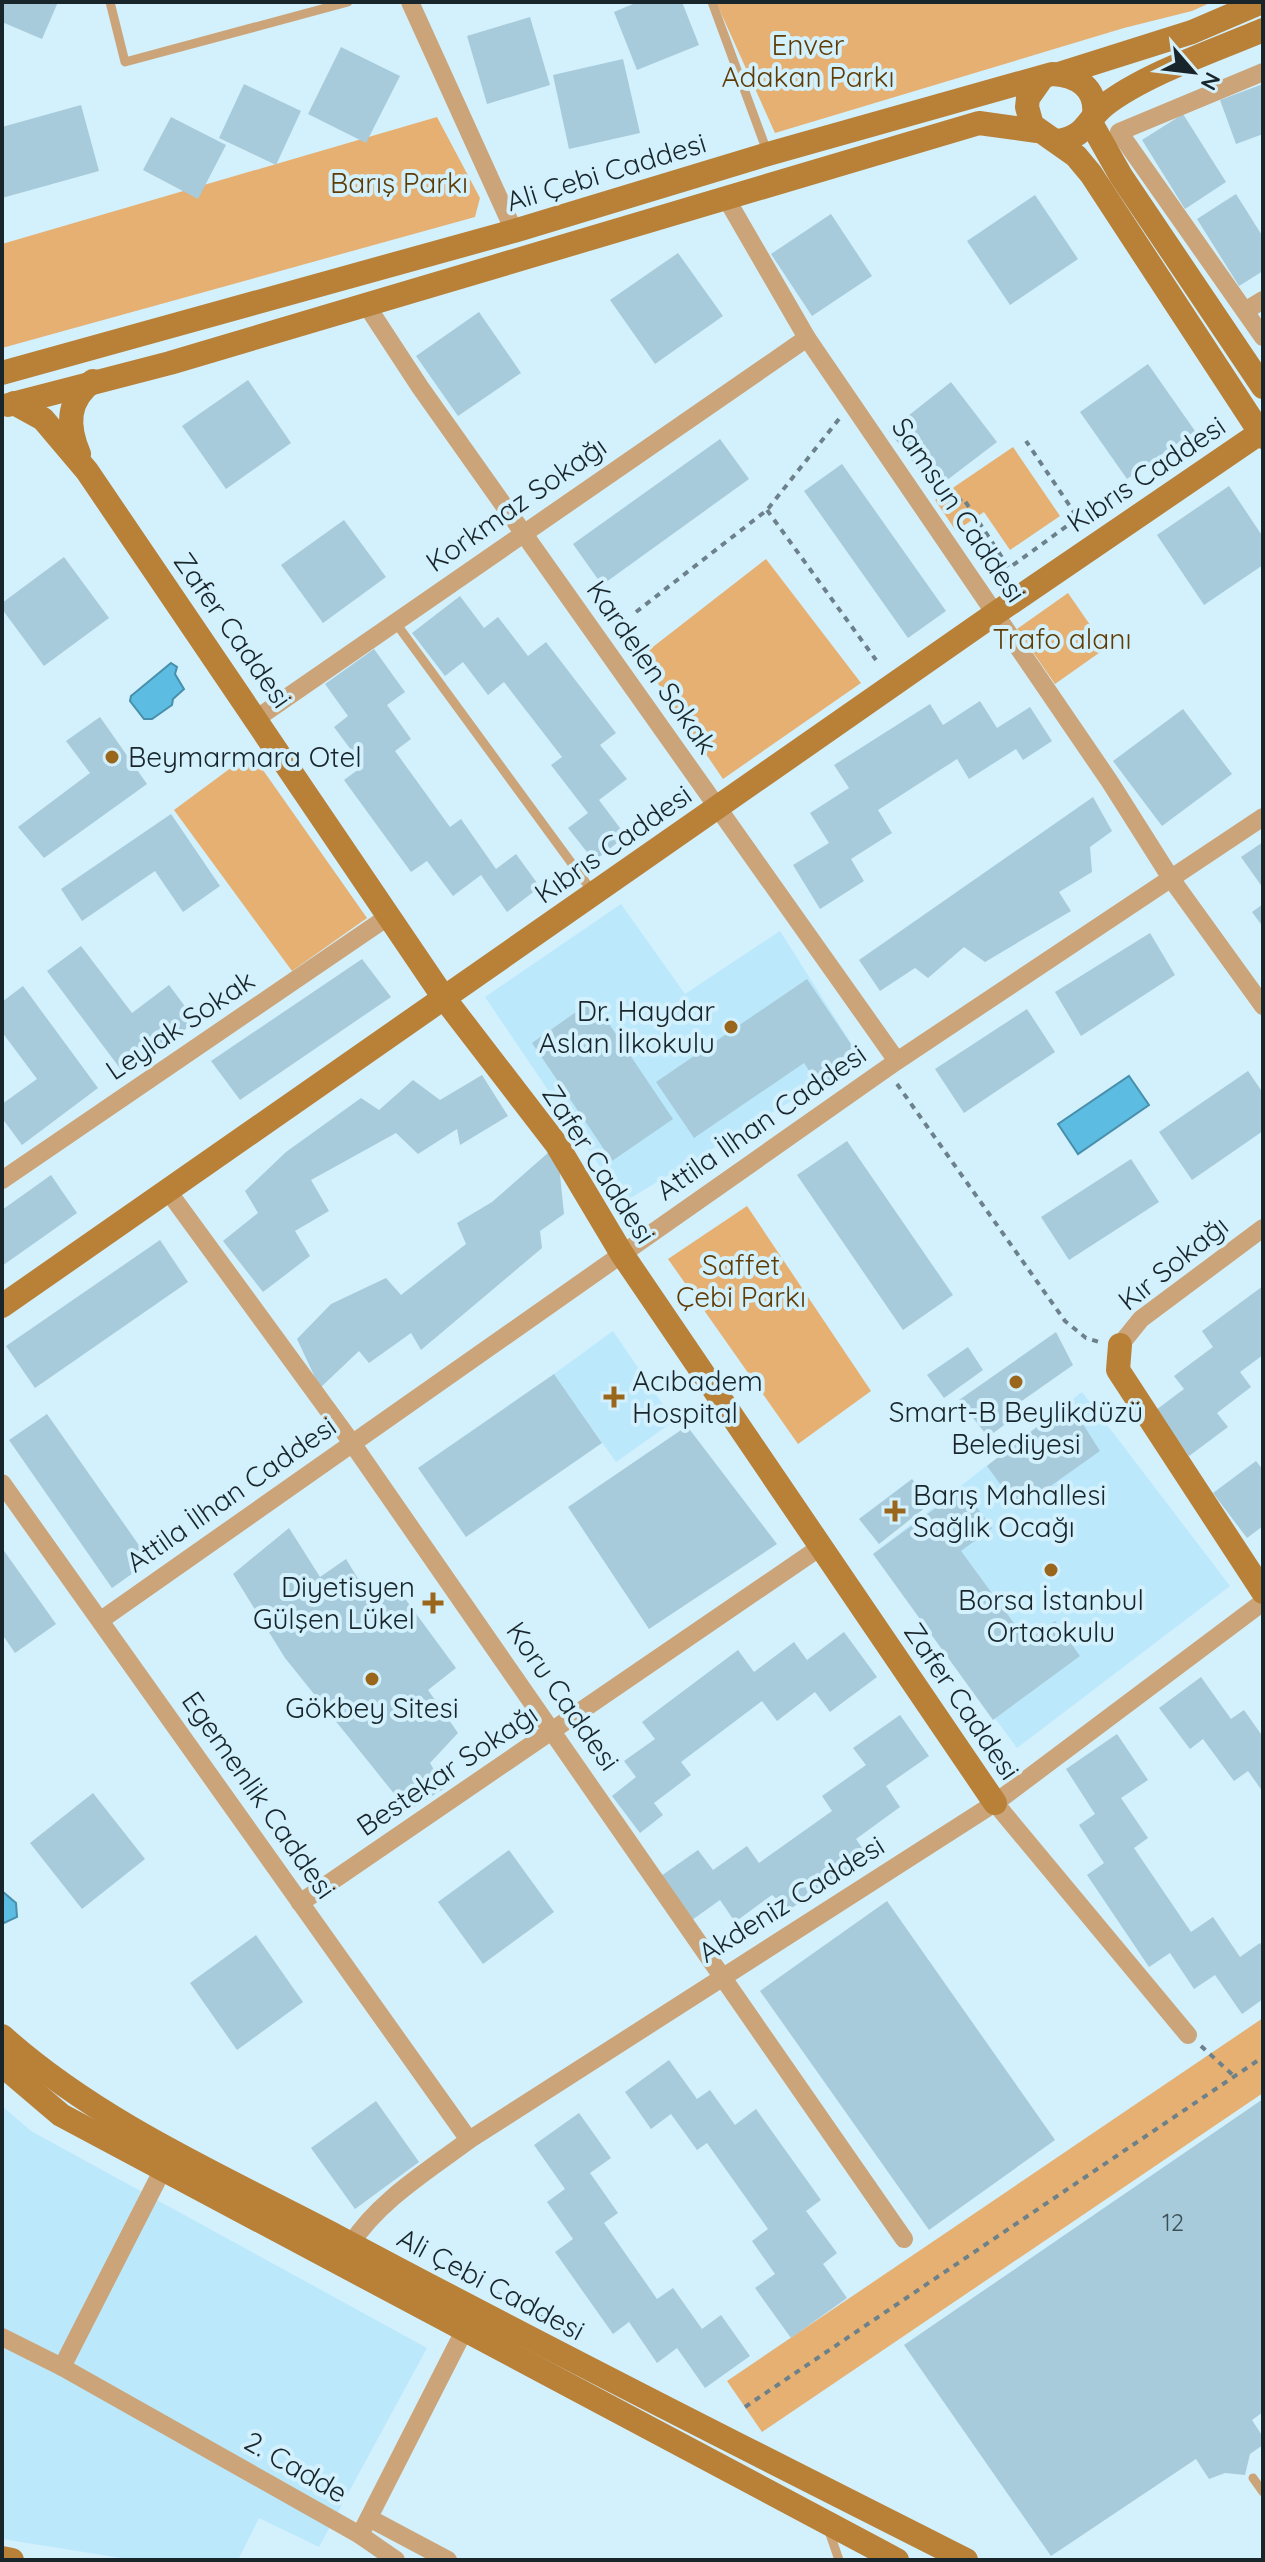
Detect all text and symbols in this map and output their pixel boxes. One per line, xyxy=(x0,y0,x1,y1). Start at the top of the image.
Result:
park label: Enver Adakan Parkı xyxy=(722,27,895,94)
north arrow xyxy=(1153,32,1233,112)
text: N xyxy=(1195,68,1227,95)
street label: Ali Çebi Caddesi xyxy=(502,125,710,219)
park label: Barış Parkı xyxy=(330,165,468,200)
street label: Kıbrıs Caddesi xyxy=(1060,408,1232,539)
street label: Samsun Caddesi xyxy=(885,411,1034,609)
street label: Korkmaz Sokağı xyxy=(419,428,613,579)
street label: Zafer Caddesi xyxy=(167,545,300,714)
street label: Kardelen Sokak xyxy=(580,573,725,760)
park label: Trafo alanı xyxy=(993,621,1131,656)
place label: Beymarmara Otel xyxy=(128,739,362,774)
marker: Beymarmara Otel xyxy=(103,748,121,766)
street label: Kıbrıs Caddesi xyxy=(527,777,698,911)
street label: Leylak Sokak xyxy=(99,962,261,1087)
place label: Dr. Haydar Aslan İlkokulu xyxy=(539,993,715,1060)
marker: Dr. Haydar Aslan İlkokulu xyxy=(722,1018,740,1036)
street label: Attila İlhan Caddesi xyxy=(649,1036,872,1207)
street label: Zafer Caddesi xyxy=(535,1078,664,1250)
street label: Kır Sokağı xyxy=(1111,1208,1235,1318)
park label: Saffet Çebi Parkı xyxy=(676,1247,806,1314)
place label: Acıbadem Hospital xyxy=(632,1363,763,1430)
marker: Smart-B Beylikdüzü Belediyesi xyxy=(1007,1373,1025,1391)
marker: Acıbadem Hospital xyxy=(603,1386,625,1408)
place label: Smart-B Beylikdüzü Belediyesi xyxy=(889,1394,1143,1461)
street label: Attila İlhan Caddesi xyxy=(119,1408,342,1579)
place label: Barış Mahallesi Sağlık Ocağı xyxy=(913,1477,1106,1544)
marker: Barış Mahallesi Sağlık Ocağı xyxy=(884,1500,906,1522)
marker: Borsa İstanbul Ortaokulu xyxy=(1042,1561,1060,1579)
place label: Diyetisyen Gülşen Lükel xyxy=(253,1569,415,1636)
place label: Borsa İstanbul Ortaokulu xyxy=(958,1582,1144,1649)
marker: Diyetisyen Gülşen Lükel xyxy=(422,1592,444,1614)
street label: Koru Caddesi xyxy=(499,1615,628,1777)
street label: Zafer Caddesi xyxy=(897,1615,1028,1786)
marker: Gökbey Sitesi xyxy=(363,1670,381,1688)
street label: Egemenlik Caddesi xyxy=(175,1684,344,1905)
place label: Gökbey Sitesi xyxy=(285,1690,459,1725)
street label: Bestekar Sokağı xyxy=(350,1696,544,1843)
street label: Akdeniz Caddesi xyxy=(691,1827,890,1970)
house number: 12 xyxy=(1162,2207,1184,2237)
street label: Ali Çebi Caddesi xyxy=(392,2220,591,2348)
street label: 2. Cadde xyxy=(238,2423,354,2510)

